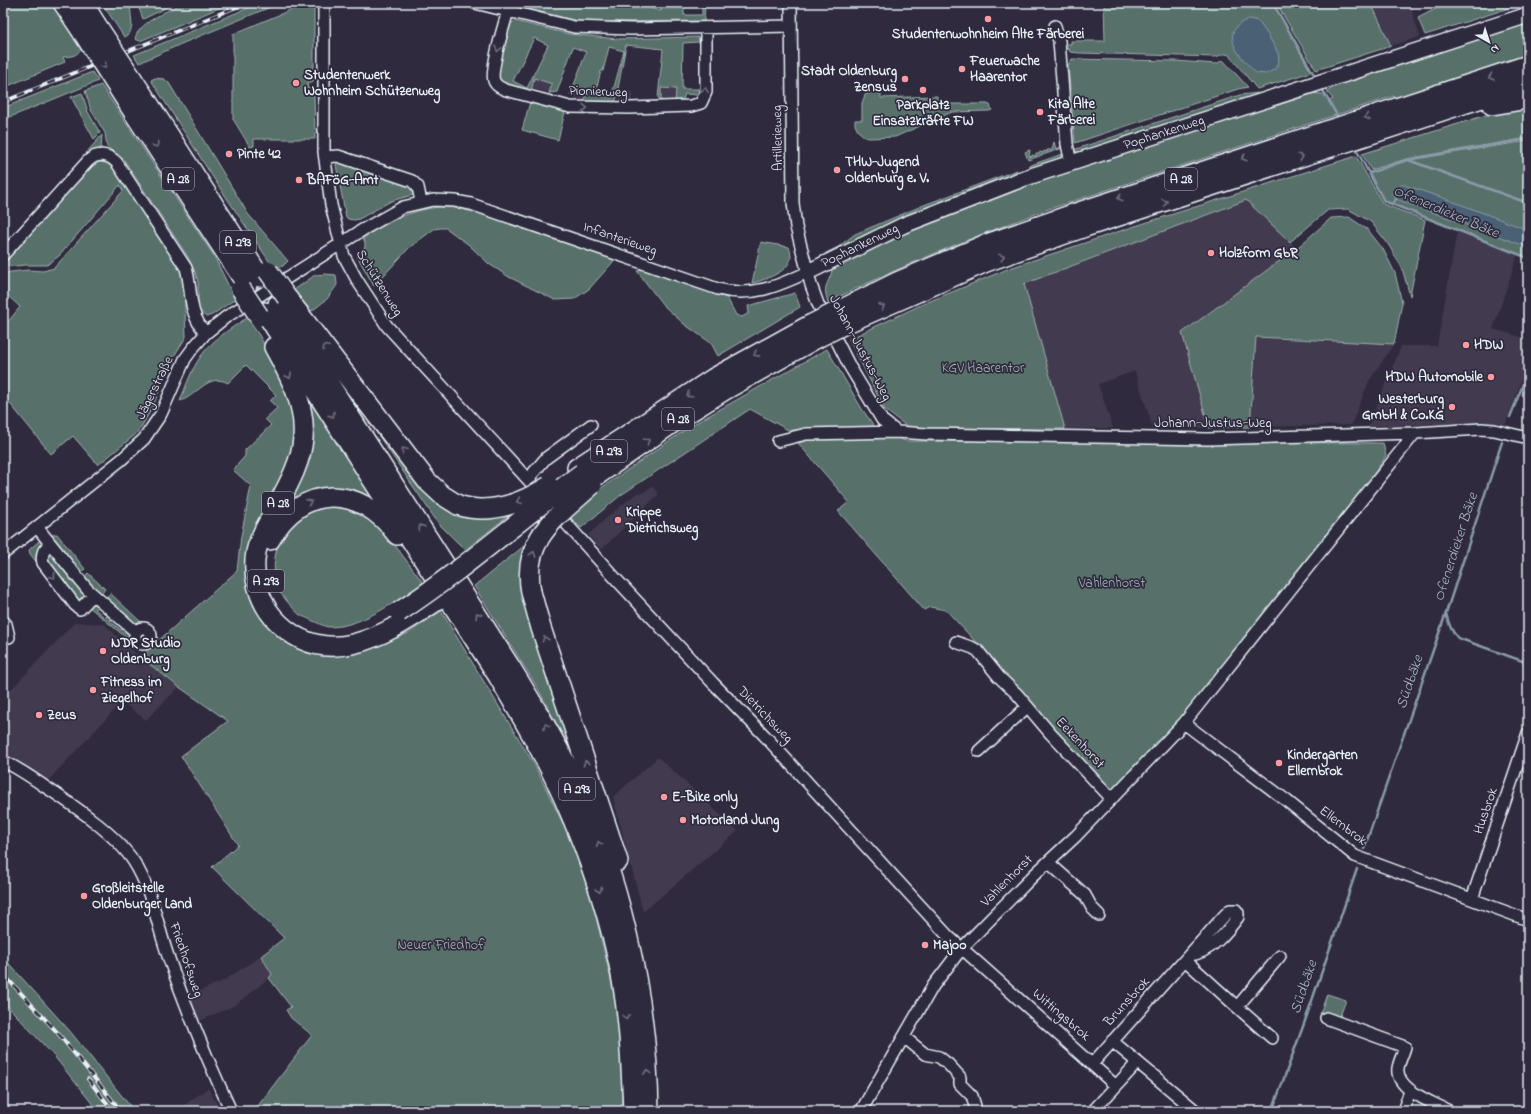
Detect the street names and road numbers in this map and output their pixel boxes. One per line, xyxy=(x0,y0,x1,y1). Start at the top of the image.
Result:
street label: Pionierweg xyxy=(568,80,628,105)
street label: Artillerieweg xyxy=(767,105,790,171)
street label: Pophankenweg xyxy=(1121,110,1207,157)
road number: A 28 xyxy=(162,168,194,190)
road number: A 28 xyxy=(1165,168,1197,190)
street label: Infanterieweg xyxy=(580,217,660,262)
street label: Pophankenweg xyxy=(818,218,903,275)
road number: A 293 xyxy=(220,231,256,253)
street label: Schützenweg xyxy=(349,245,408,321)
street label: Johann-Justus-Weg xyxy=(822,291,897,405)
street label: Jägerstraße xyxy=(131,352,181,424)
road number: A 28 xyxy=(662,408,694,430)
street label: Johann-Justus-Weg xyxy=(1154,413,1272,435)
road number: A 293 xyxy=(591,440,627,462)
road number: A 28 xyxy=(262,492,294,514)
road number: A 293 xyxy=(248,570,284,592)
street label: Dietrichsweg xyxy=(731,681,798,749)
street label: Eekenhorst xyxy=(1050,712,1110,774)
road number: A 293 xyxy=(559,778,595,800)
street label: Husbrok xyxy=(1468,784,1504,837)
street label: Ellernbrok xyxy=(1315,801,1372,852)
street label: Vahlenhorst xyxy=(975,850,1038,913)
street label: Friedhofsweg xyxy=(162,919,209,1001)
street label: Brunsbrok xyxy=(1098,972,1156,1032)
street label: Wittingsbrok xyxy=(1027,984,1095,1048)

